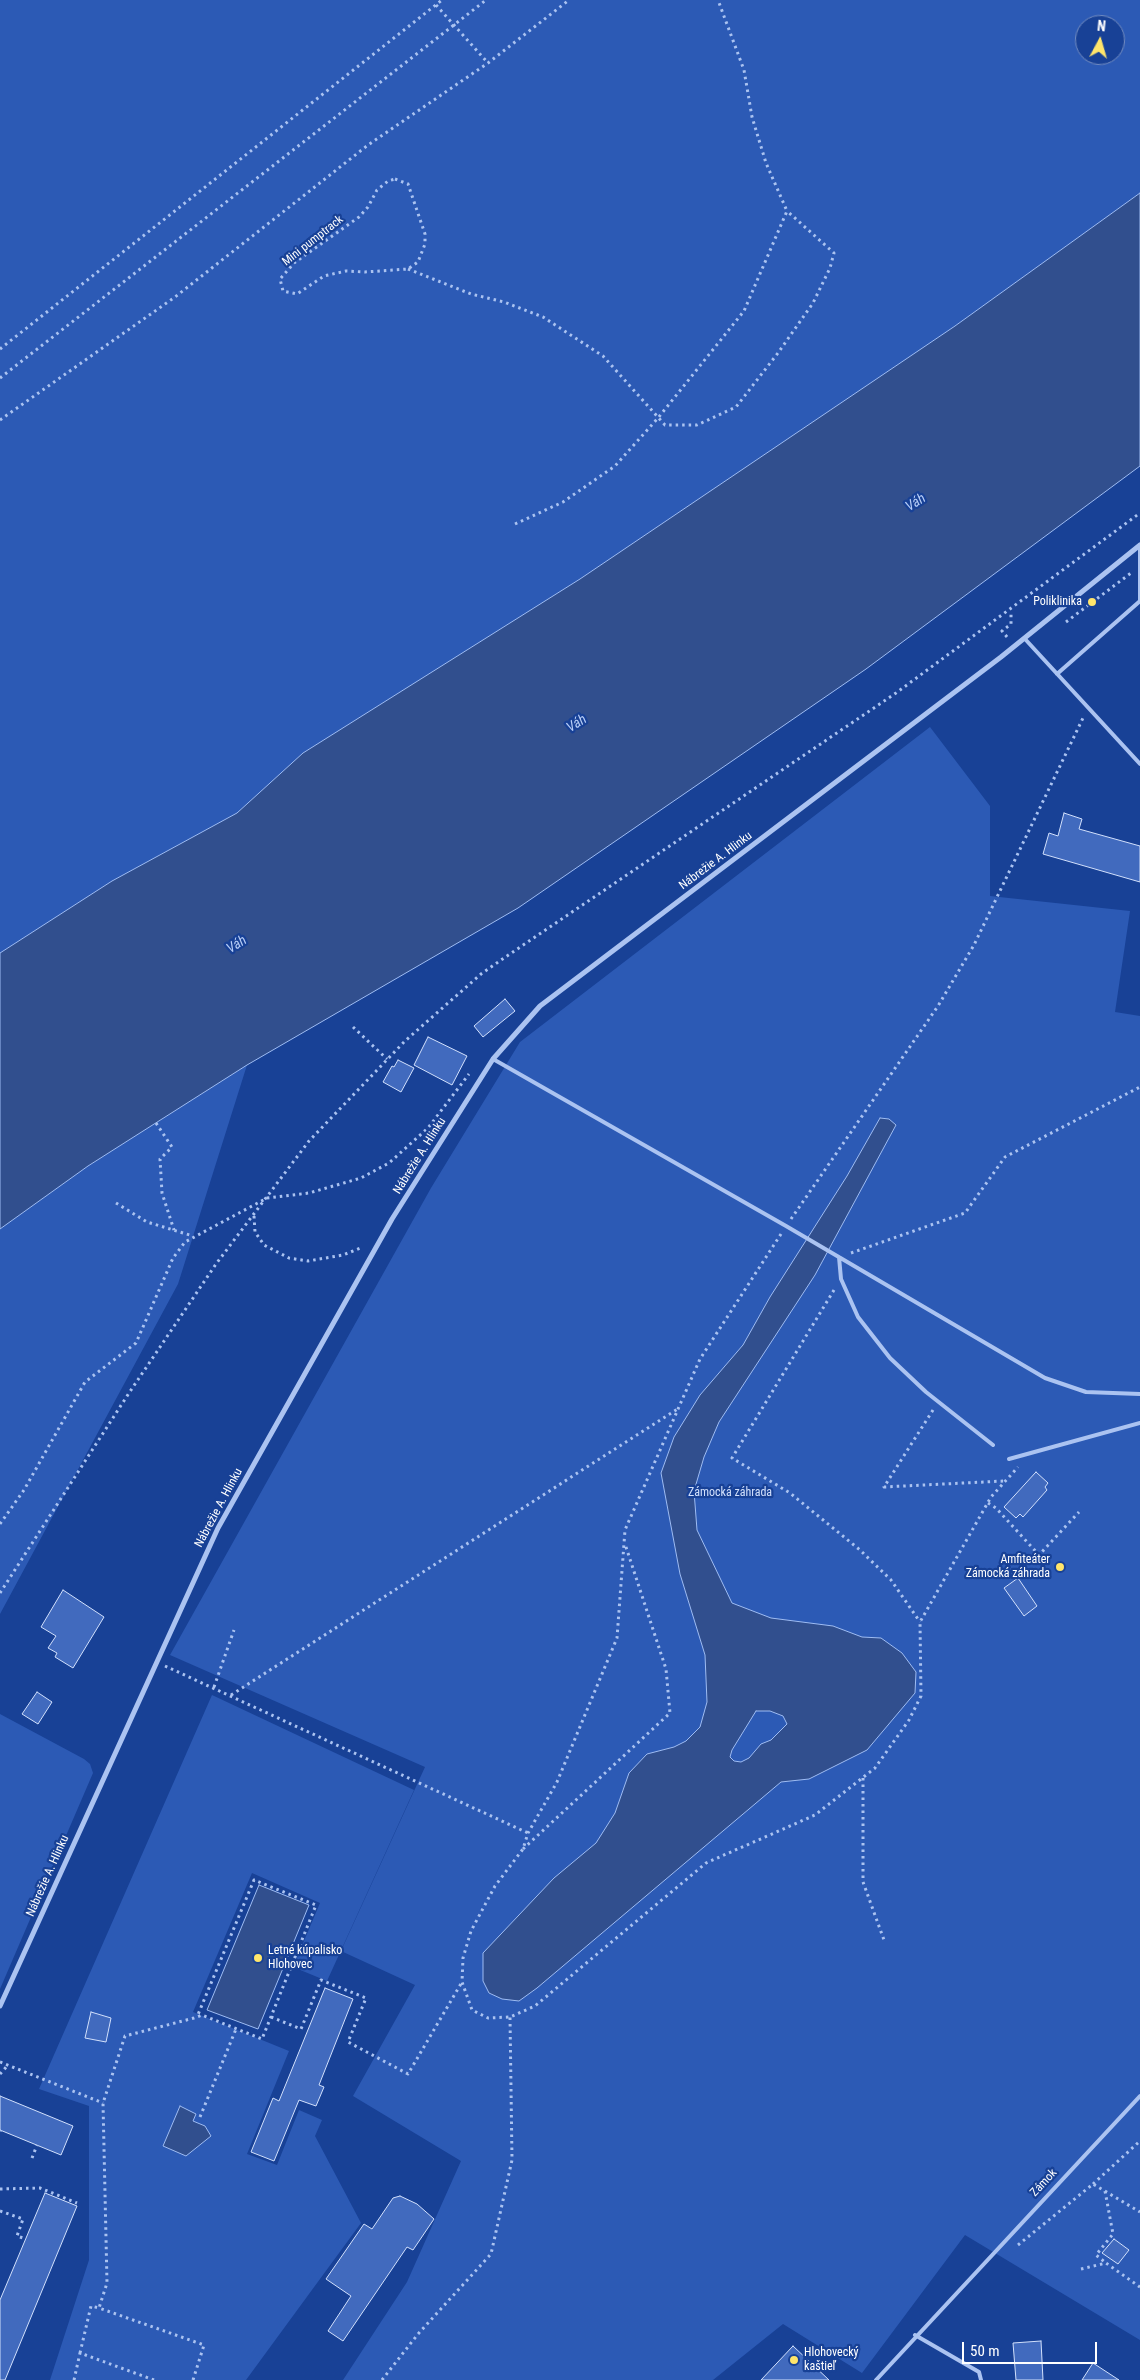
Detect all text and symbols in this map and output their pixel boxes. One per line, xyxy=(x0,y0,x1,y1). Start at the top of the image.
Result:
north arrow xyxy=(1075,15,1125,65)
text: N xyxy=(1096,18,1107,34)
street label: Mini pumptrack xyxy=(280,213,346,269)
water label: Váh xyxy=(903,490,929,516)
place label: Poliklinika xyxy=(1033,595,1082,609)
marker: Poliklinika xyxy=(1086,596,1098,608)
water label: Váh xyxy=(564,711,590,737)
street label: Nábrežie A. Hlinku xyxy=(677,829,755,893)
water label: Váh xyxy=(224,932,250,958)
street label: Nábrežie A. Hlinku xyxy=(391,1115,449,1197)
street label: Nábrežie A. Hlinku xyxy=(192,1466,246,1550)
park label: Zámocká záhrada xyxy=(688,1486,772,1500)
place label: Amfiteáter Zámocká záhrada xyxy=(966,1553,1050,1581)
marker: Amfiteáter Zámocká záhrada xyxy=(1054,1561,1066,1573)
street label: Nábrežie A. Hlinku xyxy=(24,1833,72,1919)
place label: Letné kúpalisko Hlohovec xyxy=(268,1944,342,1972)
marker: Letné kúpalisko Hlohovec xyxy=(252,1952,264,1964)
street label: Zámok xyxy=(1028,2166,1060,2200)
scale bar xyxy=(965,2332,1100,2364)
text: 50 m xyxy=(970,2342,1000,2360)
place label: Hlohovecký kaštieľ xyxy=(804,2346,859,2374)
marker: Hlohovecký kaštieľ xyxy=(788,2354,800,2366)

